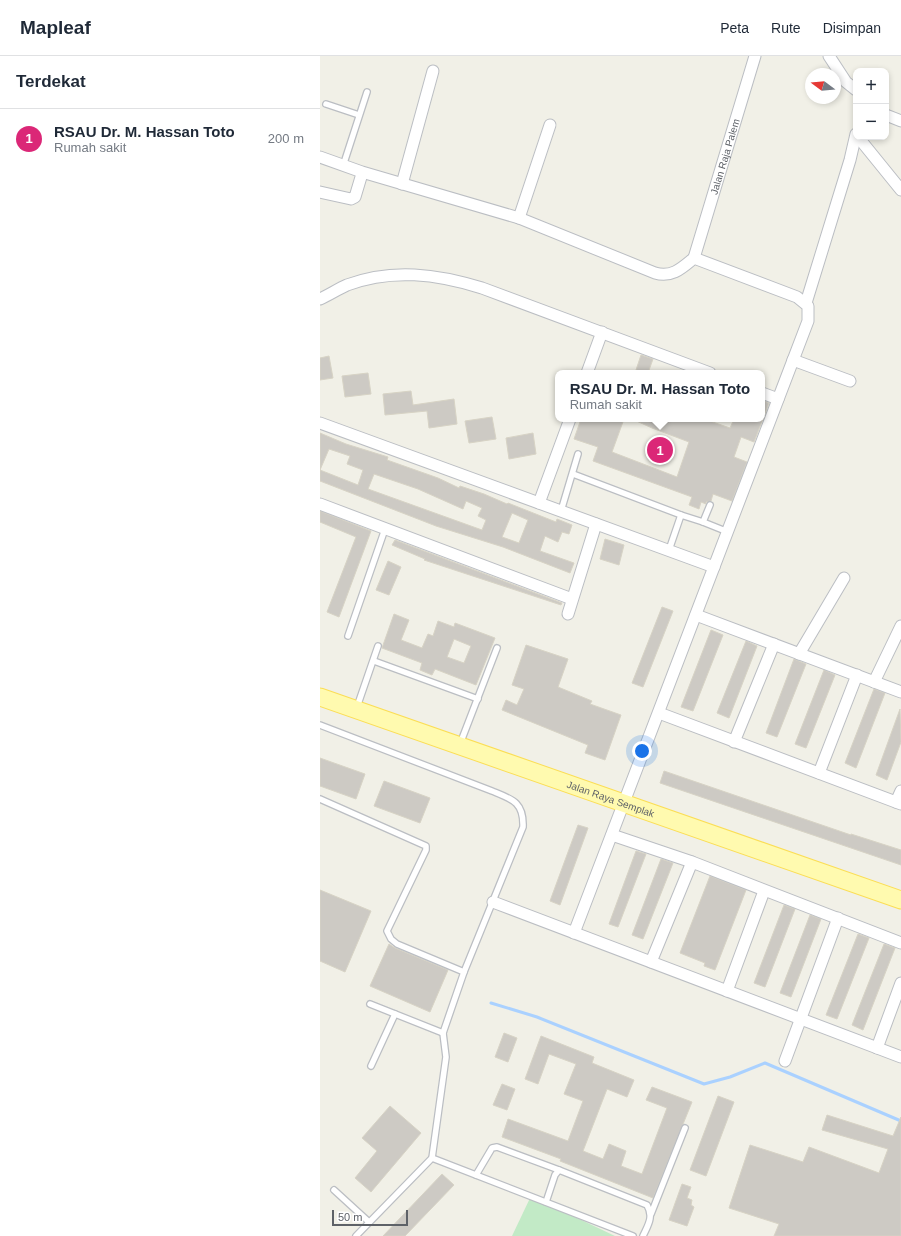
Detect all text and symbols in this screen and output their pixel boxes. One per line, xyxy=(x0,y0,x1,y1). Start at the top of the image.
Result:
text: Mapleaf xyxy=(20,17,91,38)
text: Peta xyxy=(720,20,749,36)
text: Rute xyxy=(771,20,801,36)
text: Disimpan xyxy=(823,20,881,36)
north arrow xyxy=(805,68,841,104)
map controls xyxy=(853,68,889,140)
button: + xyxy=(853,68,889,104)
text: Terdekat xyxy=(16,72,86,91)
button: − xyxy=(853,104,889,140)
street label: Jalan Raja Palem xyxy=(709,118,742,196)
text: RSAU Dr. M. Hassan Toto xyxy=(54,123,235,140)
text: 1 xyxy=(25,131,33,146)
text: 200 m xyxy=(268,131,304,146)
text: Rumah sakit xyxy=(54,140,126,155)
popup xyxy=(555,370,765,422)
text: RSAU Dr. M. Hassan Toto xyxy=(570,380,750,397)
text: Rumah sakit xyxy=(570,397,642,412)
pin: 1 xyxy=(647,435,673,465)
your location xyxy=(632,741,652,761)
street label: Jalan Raya Semplak xyxy=(565,779,657,820)
scale bar xyxy=(332,1208,408,1227)
text: 50 m xyxy=(338,1211,362,1223)

